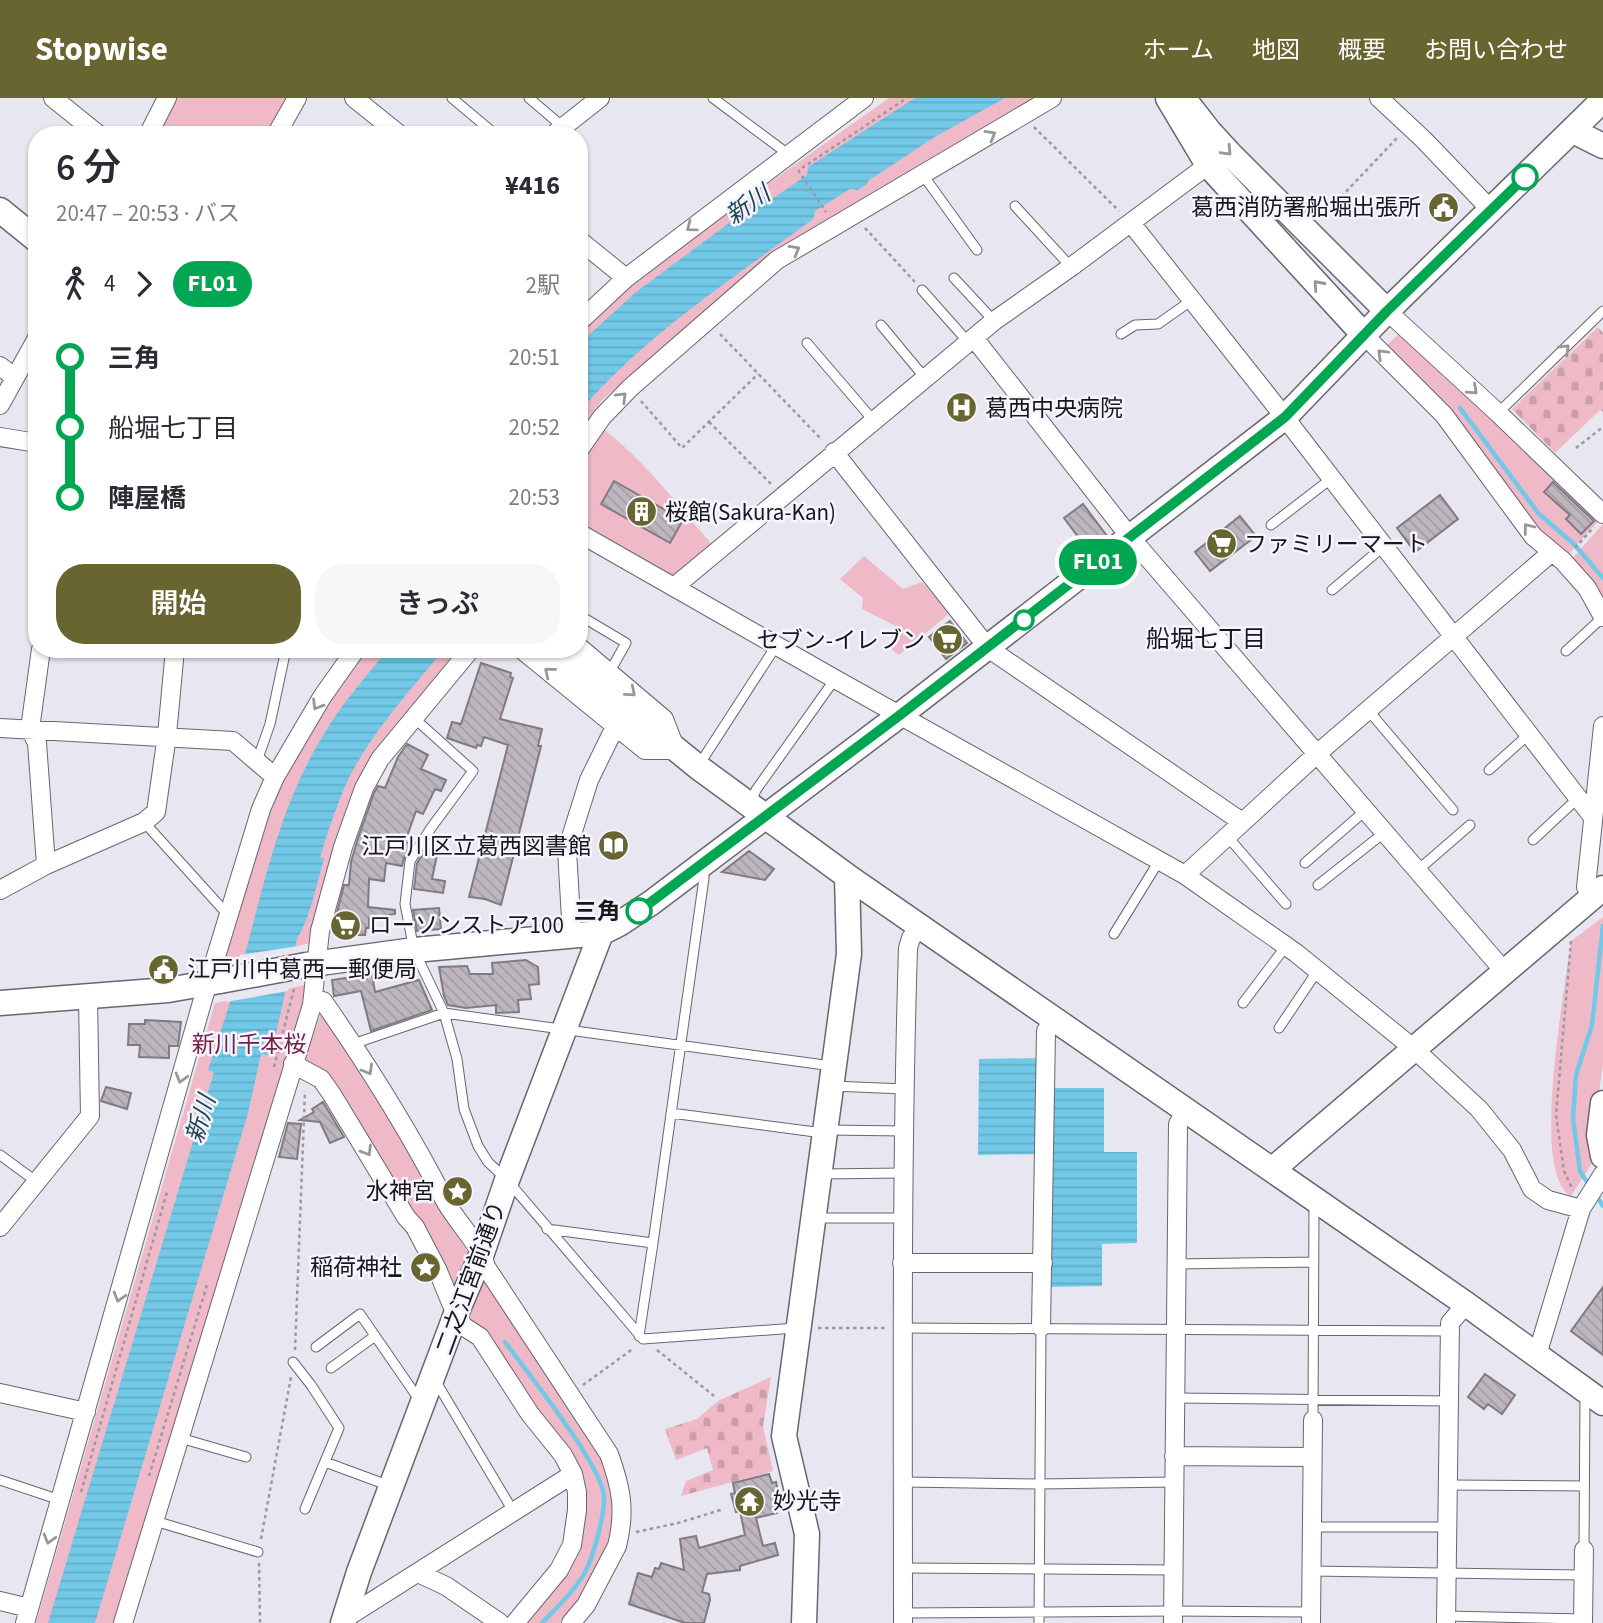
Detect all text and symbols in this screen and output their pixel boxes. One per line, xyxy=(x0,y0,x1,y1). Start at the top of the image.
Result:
text: Stopwise xyxy=(35,26,168,73)
text: ホーム xyxy=(1143,33,1214,68)
text: 地図 xyxy=(1252,33,1300,68)
text: 概要 xyxy=(1338,33,1386,68)
text: お問い合わせ xyxy=(1424,33,1568,68)
one-way arrow xyxy=(984,130,997,143)
text: 6 分 xyxy=(56,141,121,195)
one-way arrow xyxy=(1219,143,1231,156)
unlabelled marker xyxy=(1512,164,1538,190)
text: ¥416 xyxy=(505,167,560,204)
water label: 新川 xyxy=(718,175,780,233)
public building icon: 葛西消防署船堀出張所 xyxy=(1427,190,1461,224)
place label: 葛西消防署船堀出張所 xyxy=(1191,191,1421,224)
text: 20:47 – 20:53 · バス xyxy=(56,197,240,230)
one-way arrow xyxy=(687,219,699,232)
one-way arrow xyxy=(787,245,800,258)
icon: walk xyxy=(56,265,94,303)
icon: forward xyxy=(125,265,163,303)
text: FL01 xyxy=(187,266,238,301)
text: 4 xyxy=(104,267,115,300)
text: 2駅 xyxy=(526,269,560,302)
one-way arrow xyxy=(1313,280,1326,293)
text: 三角 xyxy=(108,340,160,377)
text: 20:51 xyxy=(509,341,560,374)
one-way arrow xyxy=(1556,344,1569,357)
one-way arrow xyxy=(1378,349,1391,362)
one-way arrow xyxy=(1465,382,1478,395)
hospital icon: 葛西中央病院 xyxy=(945,391,979,425)
one-way arrow xyxy=(613,392,626,405)
place label: 葛西中央病院 xyxy=(985,392,1123,425)
text: 船堀七丁目 xyxy=(108,410,238,447)
text: 20:52 xyxy=(509,411,560,444)
text: 陣屋橋 xyxy=(108,480,186,517)
text: 20:53 xyxy=(509,481,560,514)
building icon: 桜館(Sakura-Kan) xyxy=(625,495,659,529)
place label: 桜館(Sakura-Kan) xyxy=(665,496,836,529)
one-way arrow xyxy=(1523,523,1536,536)
supermarket icon: ファミリーマート xyxy=(1204,527,1238,561)
place label: ファミリーマート xyxy=(1244,528,1428,561)
line badge: FL01 xyxy=(1049,539,1147,585)
text: FL01 xyxy=(1073,544,1123,579)
button: 開始 xyxy=(56,564,301,644)
button: きっぷ xyxy=(315,564,560,644)
unlabelled marker xyxy=(1014,610,1034,630)
district label: 船堀七丁目 xyxy=(1146,622,1266,657)
supermarket icon: セブン-イレブン xyxy=(931,623,965,657)
place label: セブン-イレブン xyxy=(757,624,925,657)
one-way arrow xyxy=(544,668,557,681)
one-way arrow xyxy=(623,683,635,696)
one-way arrow xyxy=(312,698,325,711)
library icon: 江戸川区立葛西図書館 xyxy=(597,829,631,863)
place label: 江戸川区立葛西図書館 xyxy=(361,830,591,863)
place label: 三角 xyxy=(574,895,620,928)
marker: 三角 xyxy=(626,898,652,924)
supermarket icon: ローソンストア100 xyxy=(329,908,363,942)
place label: ローソンストア100 xyxy=(369,909,564,942)
public building icon: 江戸川中葛西一郵便局 xyxy=(147,952,181,986)
place label: 江戸川中葛西一郵便局 xyxy=(187,953,417,986)
park label: 新川千本桜 xyxy=(192,1028,307,1061)
one-way arrow xyxy=(360,1062,373,1075)
one-way arrow xyxy=(174,1072,189,1084)
water label: 新川 xyxy=(177,1088,226,1147)
one-way arrow xyxy=(359,1143,372,1156)
place icon: 水神宮 xyxy=(441,1174,475,1208)
place label: 水神宮 xyxy=(366,1175,435,1208)
street label: 二之江宮前通り xyxy=(428,1197,514,1359)
place icon: 稲荷神社 xyxy=(408,1250,442,1284)
place label: 稲荷神社 xyxy=(310,1251,402,1284)
one-way arrow xyxy=(112,1291,127,1303)
temple icon: 妙光寺 xyxy=(733,1484,767,1518)
place label: 妙光寺 xyxy=(773,1485,842,1518)
one-way arrow xyxy=(43,1533,57,1545)

